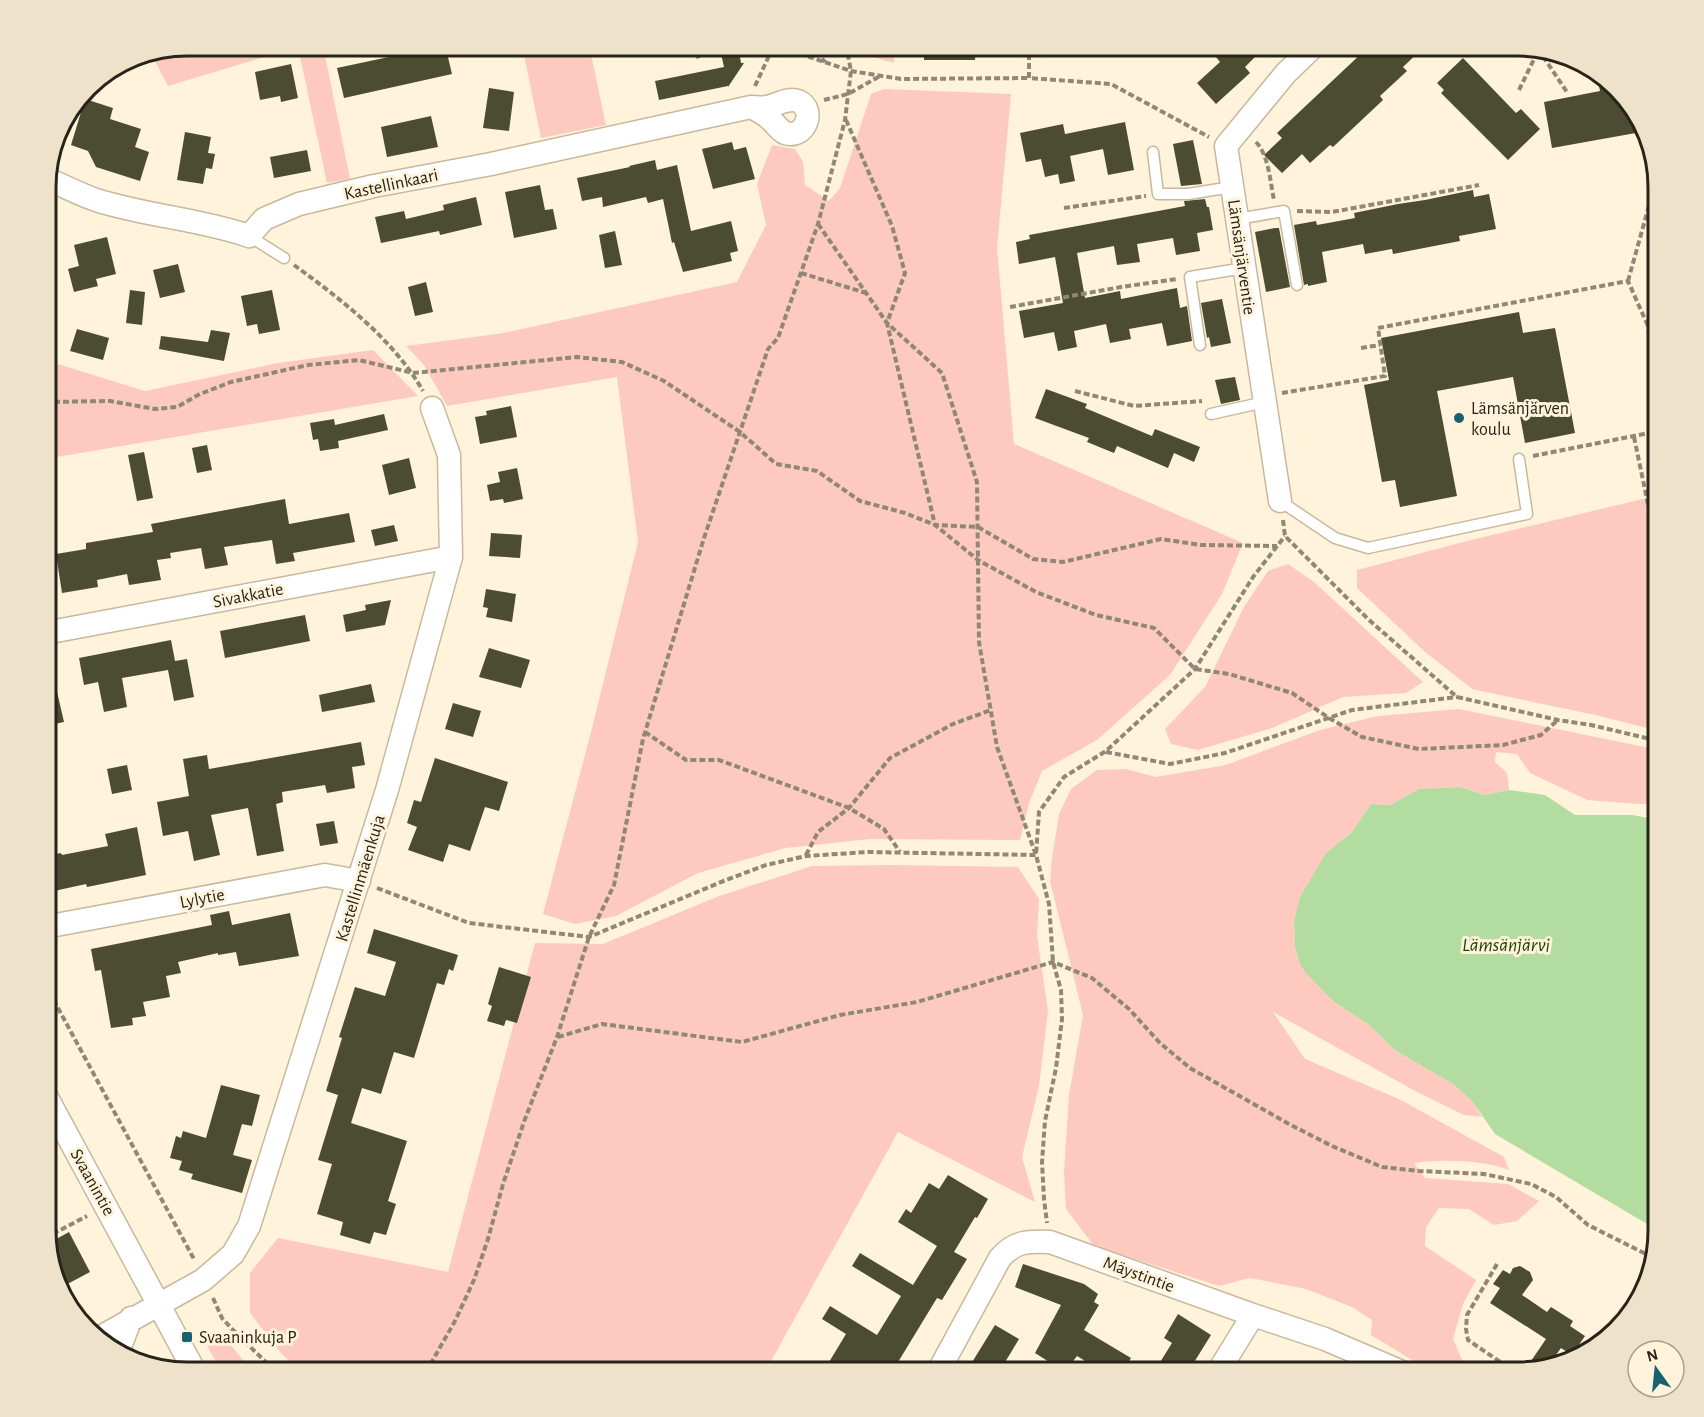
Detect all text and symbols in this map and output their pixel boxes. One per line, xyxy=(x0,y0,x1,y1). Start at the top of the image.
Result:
street label: Kastellinkaari xyxy=(343,166,440,204)
street label: Lämsänjärventie xyxy=(1224,198,1258,316)
place label: Lämsänjärven koulu xyxy=(1471,400,1569,439)
marker: Lämsänjärven koulu xyxy=(1452,411,1466,425)
street label: Sivakkatie xyxy=(212,580,285,612)
street label: Kastellinmäenkuja xyxy=(333,813,389,944)
street label: Lylytie xyxy=(178,886,226,912)
water label: Lämsänjärvi xyxy=(1462,935,1550,955)
street label: Svaanintie xyxy=(66,1146,118,1219)
street label: Mäystintie xyxy=(1101,1254,1177,1296)
place label: Svaaninkuja P xyxy=(199,1329,297,1347)
marker: Svaaninkuja P xyxy=(180,1330,194,1344)
north arrow xyxy=(1626,1339,1686,1399)
text: N xyxy=(1645,1346,1660,1365)

